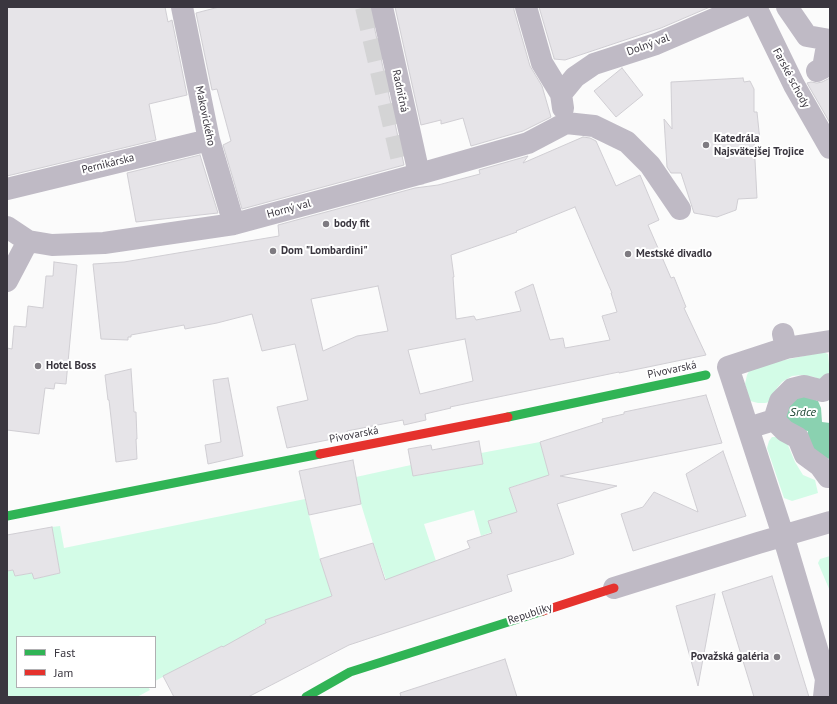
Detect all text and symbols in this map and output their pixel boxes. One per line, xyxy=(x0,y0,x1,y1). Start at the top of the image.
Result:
street label: Dolný val xyxy=(625,31,671,59)
street label: Farské schody xyxy=(770,46,812,110)
street label: Radničná xyxy=(389,68,411,114)
street label: Makovického xyxy=(192,85,218,147)
place label: Katedrála Najsvätejšej Trojice xyxy=(714,132,804,158)
marker: Katedrála Najsvätejšej Trojice xyxy=(701,140,711,150)
street label: Pernikárska xyxy=(80,151,136,177)
street label: Horný val xyxy=(266,197,312,221)
place label: body fit xyxy=(334,217,370,231)
marker: body fit xyxy=(321,219,331,229)
place label: Dom "Lombardini" xyxy=(281,244,368,258)
marker: Dom "Lombardini" xyxy=(268,246,278,256)
place label: Mestské divadlo xyxy=(636,247,712,261)
marker: Mestské divadlo xyxy=(623,249,633,259)
street label: Pivovarská xyxy=(646,358,698,382)
place label: Hotel Boss xyxy=(46,359,96,373)
marker: Hotel Boss xyxy=(33,361,43,371)
water label: Srdce xyxy=(790,406,816,420)
street label: Pivovarská xyxy=(328,424,380,446)
street label: Republiky xyxy=(506,601,554,627)
legend xyxy=(16,636,156,688)
text: Fast xyxy=(54,645,75,660)
place label: Považská galéria xyxy=(691,650,769,664)
marker: Považská galéria xyxy=(772,652,782,662)
text: Jam xyxy=(54,665,73,680)

